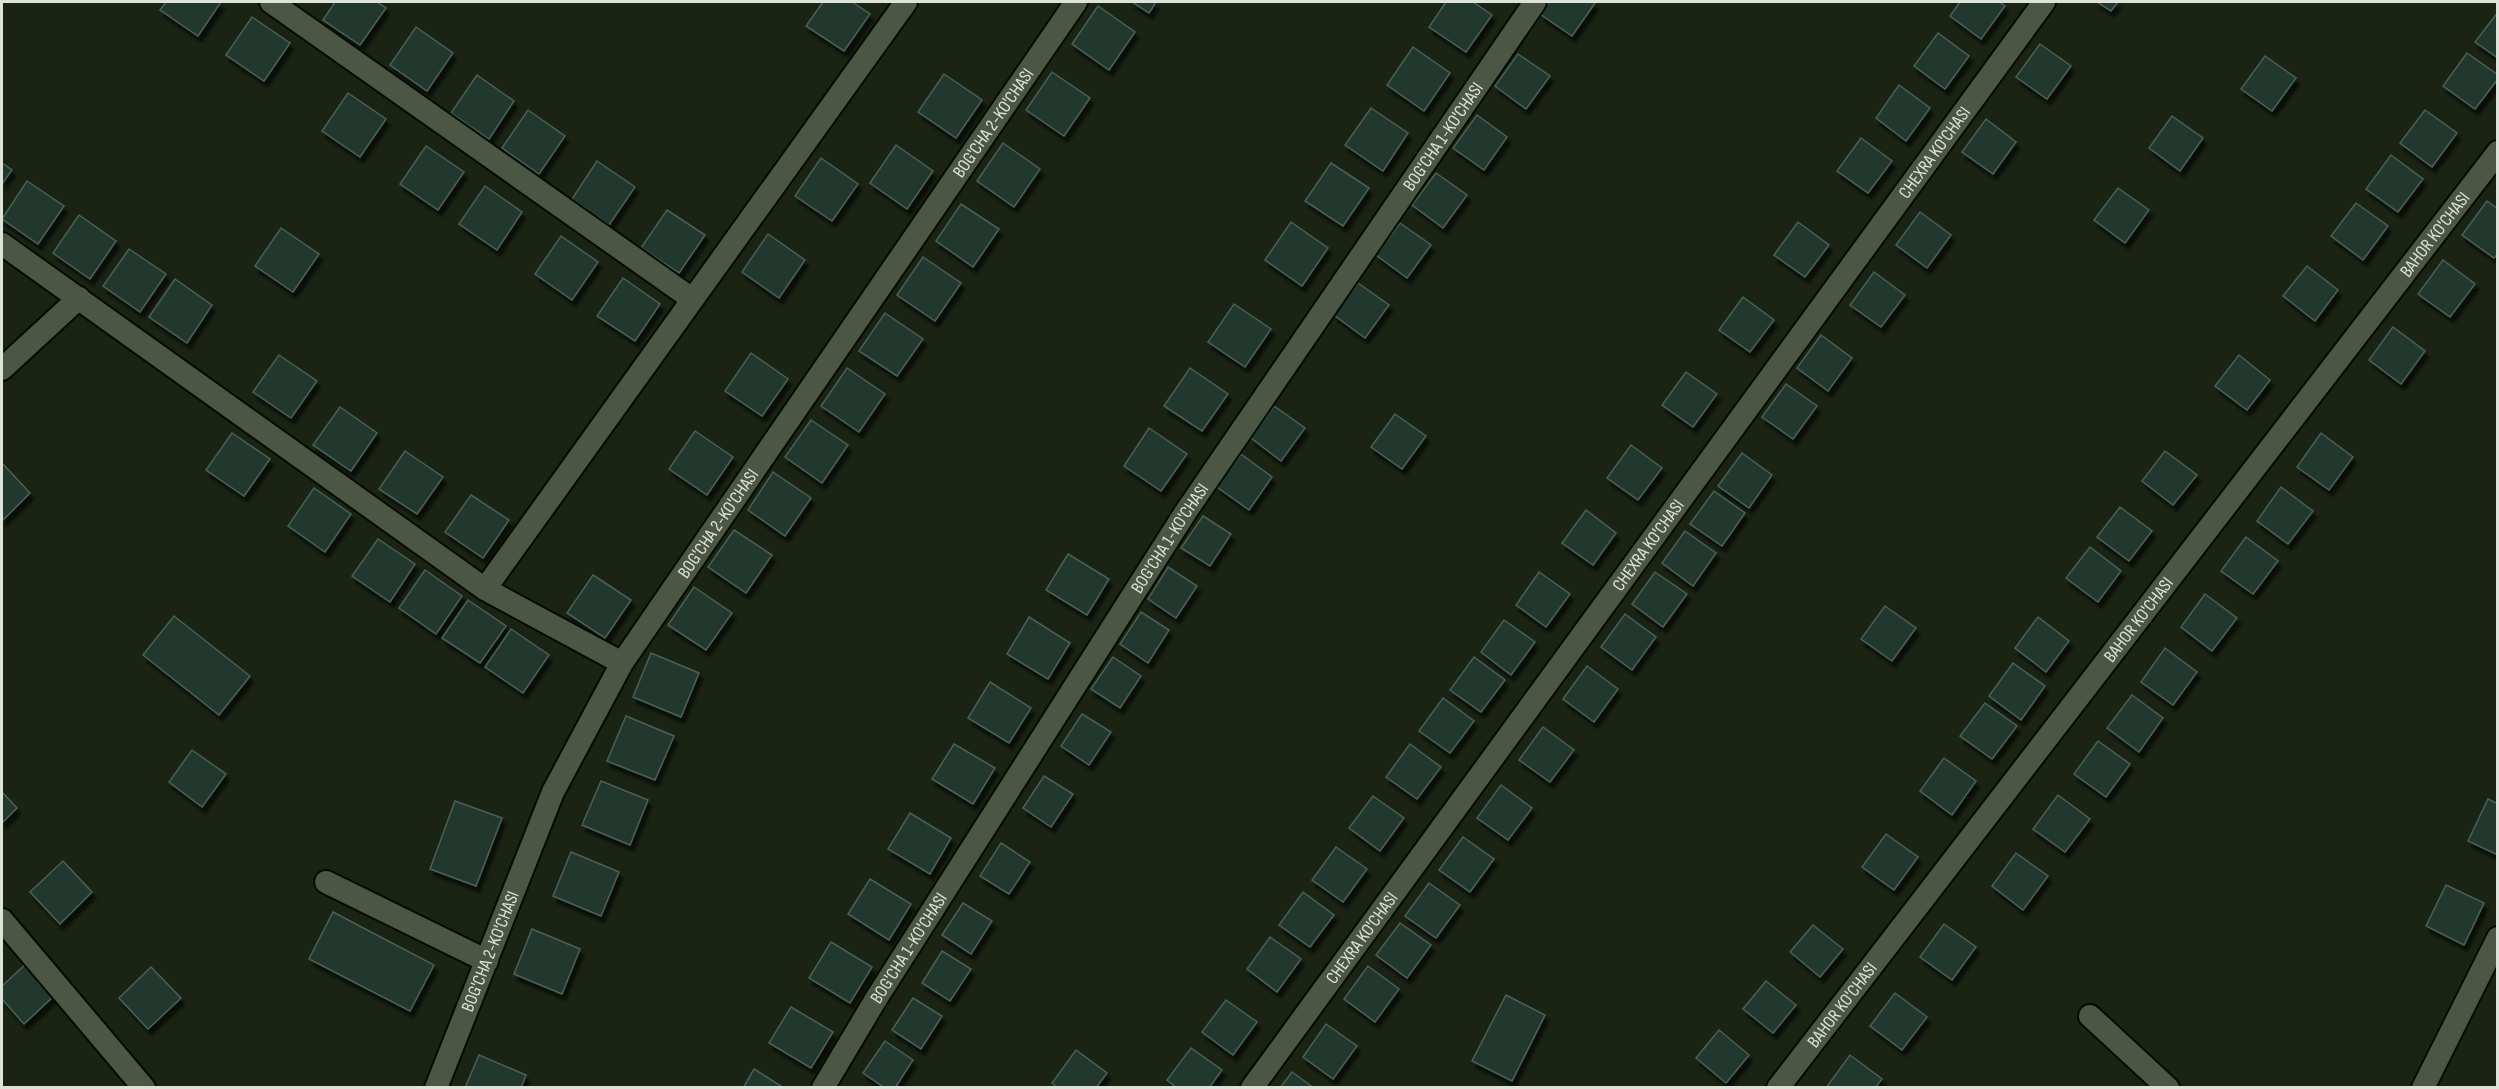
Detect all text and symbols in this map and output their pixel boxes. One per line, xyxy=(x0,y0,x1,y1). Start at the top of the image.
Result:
street label: BOG'CHA 2-KO'CHASI xyxy=(949,64,1038,182)
street label: BOG'CHA 1-KO'CHASI xyxy=(1399,78,1488,195)
street label: CHEXRA KO'CHASI xyxy=(1894,103,1975,203)
street label: BAHOR KO'CHASI xyxy=(2396,188,2474,281)
street label: BOG'CHA 2-KO'CHASI xyxy=(673,465,763,582)
street label: BOG'CHA 1-KO'CHASI xyxy=(1127,479,1213,597)
street label: CHEXRA KO'CHASI xyxy=(1608,495,1689,595)
street label: BAHOR KO'CHASI xyxy=(2099,573,2178,666)
street label: BOG'CHA 2-KO'CHASI xyxy=(457,888,524,1015)
street label: CHEXRA KO'CHASI xyxy=(1322,888,1402,988)
street label: BOG'CHA 1-KO'CHASI xyxy=(866,889,952,1007)
street label: BAHOR KO'CHASI xyxy=(1803,958,1882,1052)

